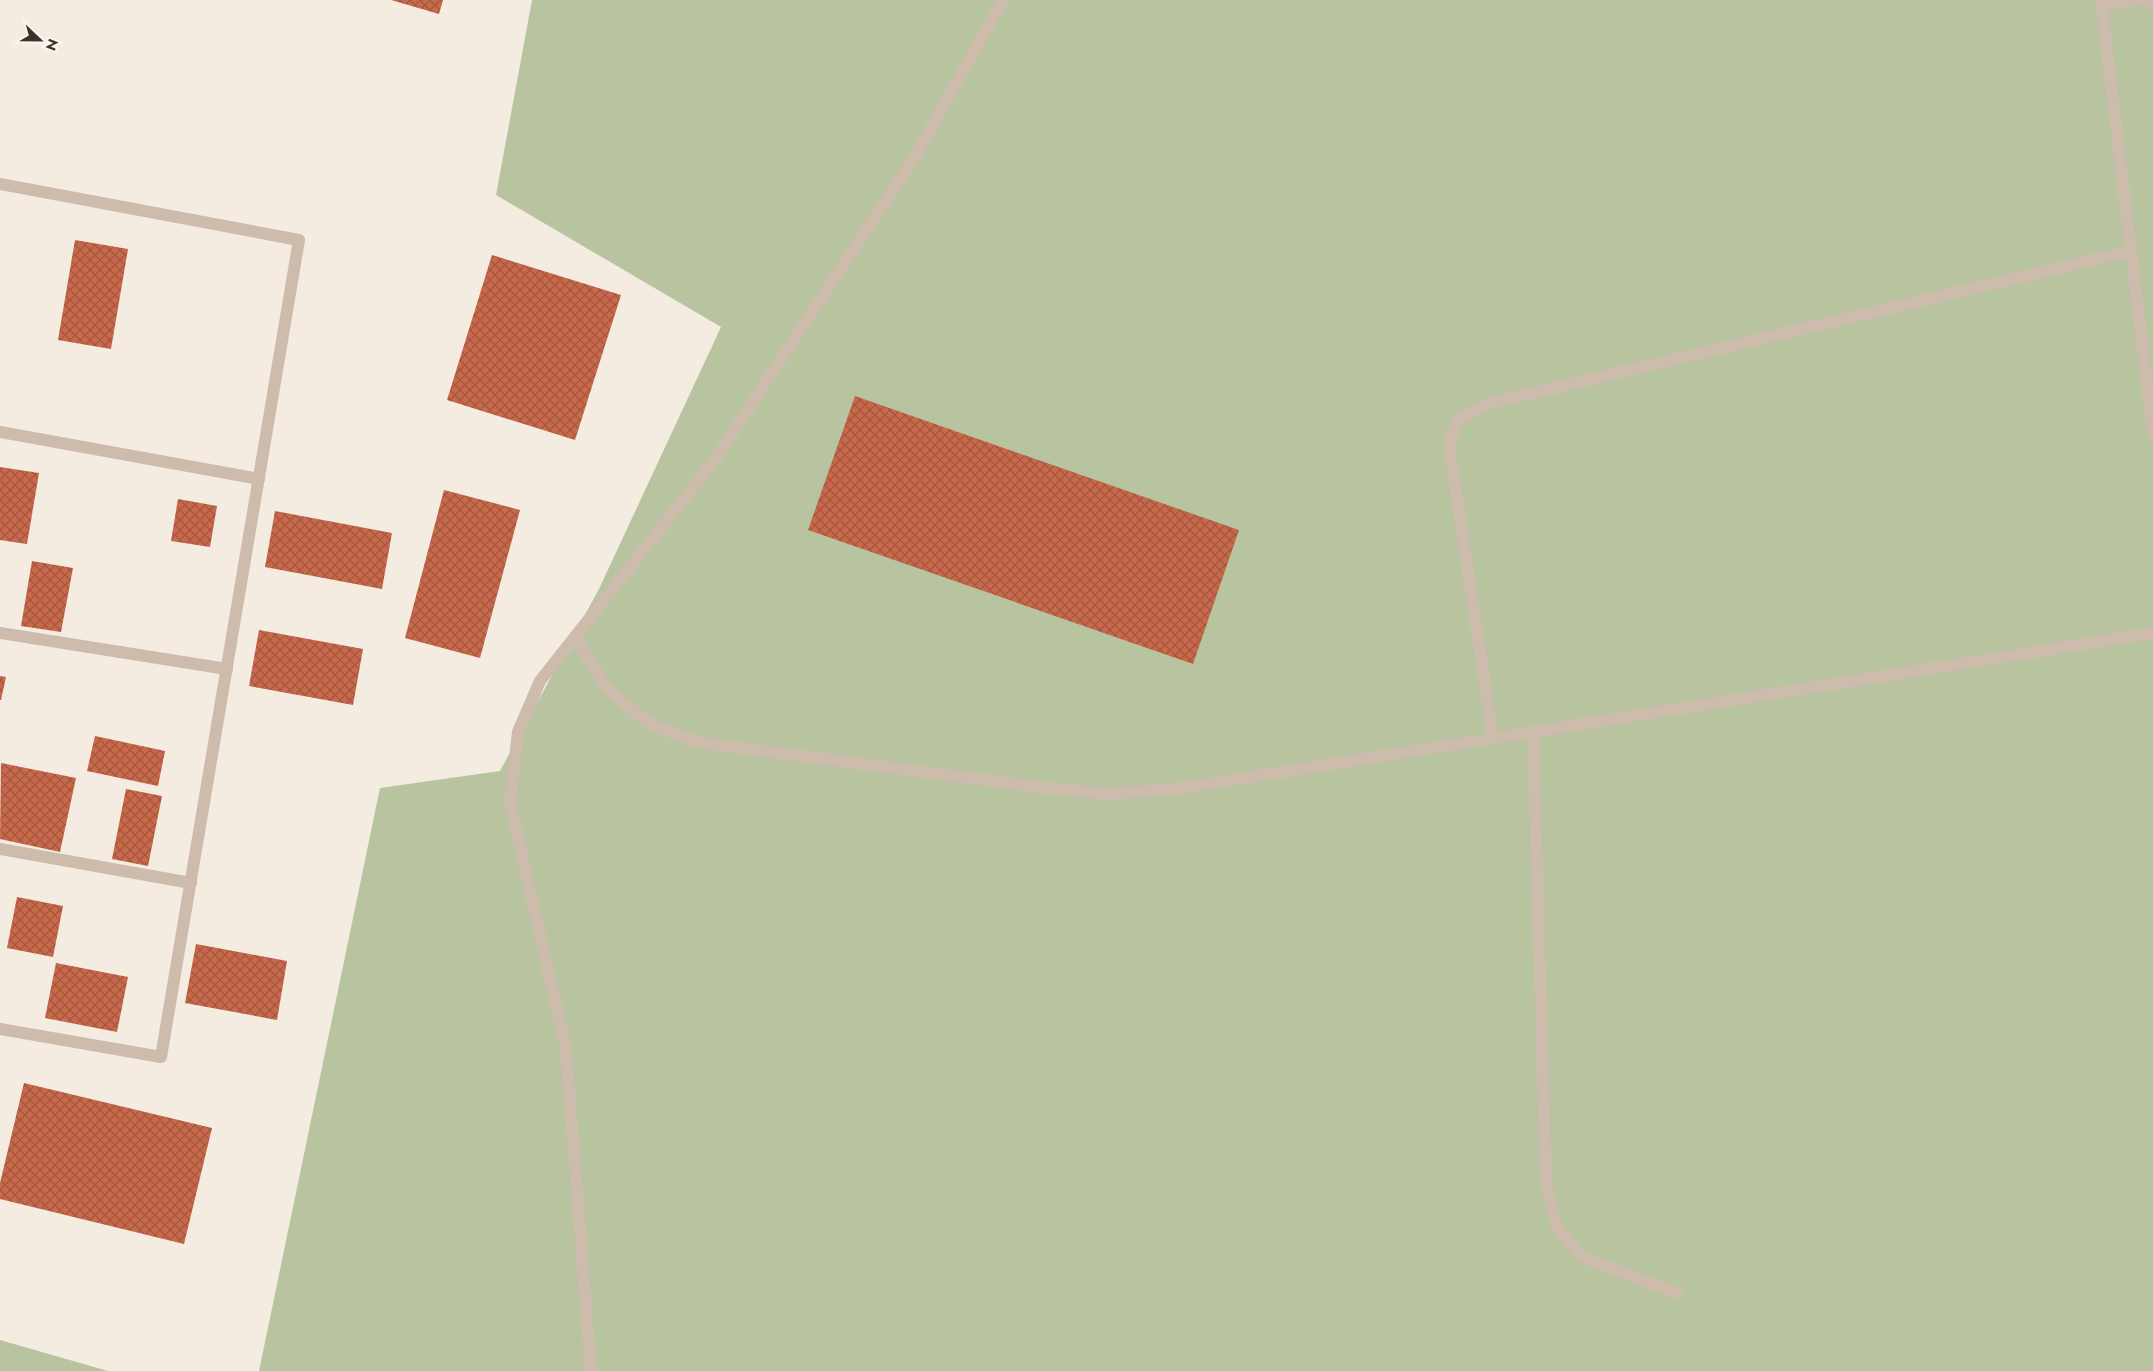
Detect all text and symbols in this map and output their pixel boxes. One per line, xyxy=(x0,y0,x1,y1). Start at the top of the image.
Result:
north arrow xyxy=(15,15,65,65)
text: N xyxy=(41,36,63,54)

